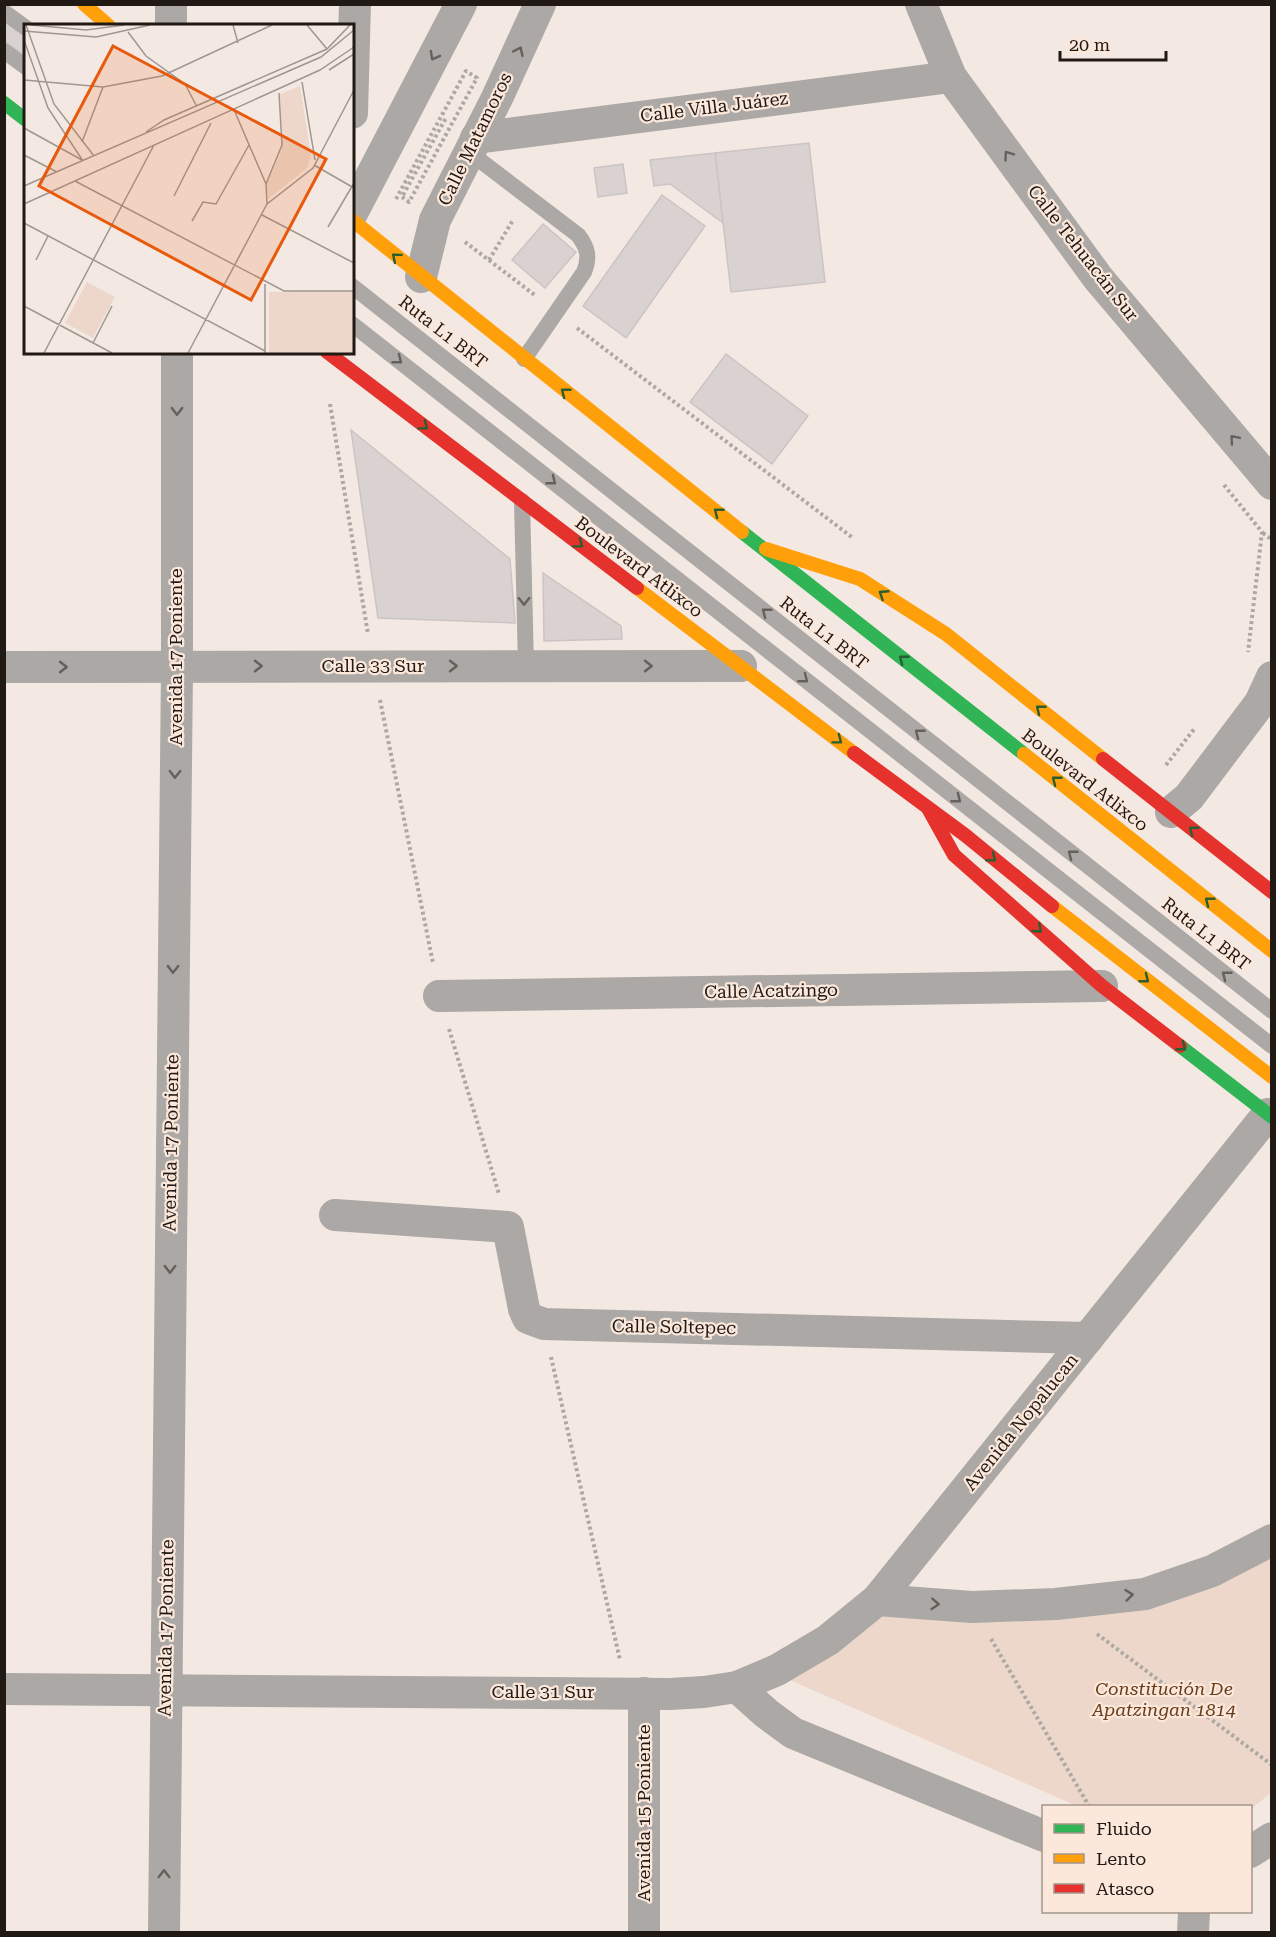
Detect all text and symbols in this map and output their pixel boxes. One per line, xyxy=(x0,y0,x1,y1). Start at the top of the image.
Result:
inset map xyxy=(24,24,354,354)
scale bar xyxy=(1060,24,1166,62)
text: 20 m xyxy=(1069,34,1110,55)
one-way arrow xyxy=(511,46,523,57)
one-way arrow xyxy=(429,50,441,61)
street label: Calle Matamoros xyxy=(433,69,516,209)
street label: Calle Villa Juárez xyxy=(639,87,789,126)
one-way arrow xyxy=(1004,150,1015,161)
street label: Calle Tehuacán Sur xyxy=(1024,180,1143,325)
one-way arrow xyxy=(392,253,403,264)
street label: Ruta L1 BRT xyxy=(395,291,492,373)
one-way arrow xyxy=(392,353,403,364)
one-way arrow xyxy=(560,388,571,399)
one-way arrow xyxy=(171,406,183,415)
one-way arrow xyxy=(417,419,428,430)
one-way arrow xyxy=(1230,435,1241,446)
one-way arrow xyxy=(545,473,556,484)
one-way arrow xyxy=(714,509,725,520)
street label: Boulevard Atlixco xyxy=(571,512,707,621)
one-way arrow xyxy=(573,536,584,547)
street label: Avenida 17 Poniente xyxy=(165,568,186,746)
one-way arrow xyxy=(879,589,889,601)
street label: Ruta L1 BRT xyxy=(776,592,873,674)
one-way arrow xyxy=(518,596,530,605)
one-way arrow xyxy=(762,609,773,620)
street label: Calle 33 Sur xyxy=(322,655,424,676)
one-way arrow xyxy=(899,656,910,667)
one-way arrow xyxy=(253,660,262,672)
one-way arrow xyxy=(448,660,457,672)
one-way arrow xyxy=(643,660,652,672)
one-way arrow xyxy=(58,661,67,673)
one-way arrow xyxy=(797,671,808,682)
one-way arrow xyxy=(1036,705,1047,716)
street label: Boulevard Atlixco xyxy=(1018,724,1153,835)
one-way arrow xyxy=(915,730,926,741)
one-way arrow xyxy=(831,733,842,744)
one-way arrow xyxy=(169,769,182,778)
one-way arrow xyxy=(1052,777,1063,788)
one-way arrow xyxy=(951,792,962,803)
one-way arrow xyxy=(1189,826,1200,837)
one-way arrow xyxy=(986,850,997,861)
one-way arrow xyxy=(1068,850,1079,861)
street label: Ruta L1 BRT xyxy=(1158,893,1255,975)
one-way arrow xyxy=(1205,898,1216,909)
one-way arrow xyxy=(1031,922,1042,933)
one-way arrow xyxy=(167,964,179,973)
one-way arrow xyxy=(1221,971,1232,982)
one-way arrow xyxy=(1138,972,1149,983)
street label: Calle Acatzingo xyxy=(704,979,838,1002)
one-way arrow xyxy=(1175,1040,1186,1051)
street label: Avenida 17 Poniente xyxy=(158,1054,183,1232)
one-way arrow xyxy=(164,1264,176,1273)
street label: Calle Soltepec xyxy=(612,1315,736,1338)
street label: Avenida Nopalucan xyxy=(959,1349,1083,1494)
street label: Avenida 17 Poniente xyxy=(153,1539,178,1717)
one-way arrow xyxy=(1125,1590,1134,1602)
one-way arrow xyxy=(931,1598,940,1611)
park label: Constitución De Apatzingan 1814 xyxy=(1091,1678,1236,1720)
street label: Calle 31 Sur xyxy=(492,1681,594,1702)
street label: Avenida 15 Poniente xyxy=(633,1724,654,1902)
legend xyxy=(1042,1805,1252,1913)
text: Fluido xyxy=(1096,1818,1152,1839)
text: Lento xyxy=(1096,1848,1146,1869)
one-way arrow xyxy=(158,1870,170,1879)
text: Atasco xyxy=(1096,1878,1154,1899)

